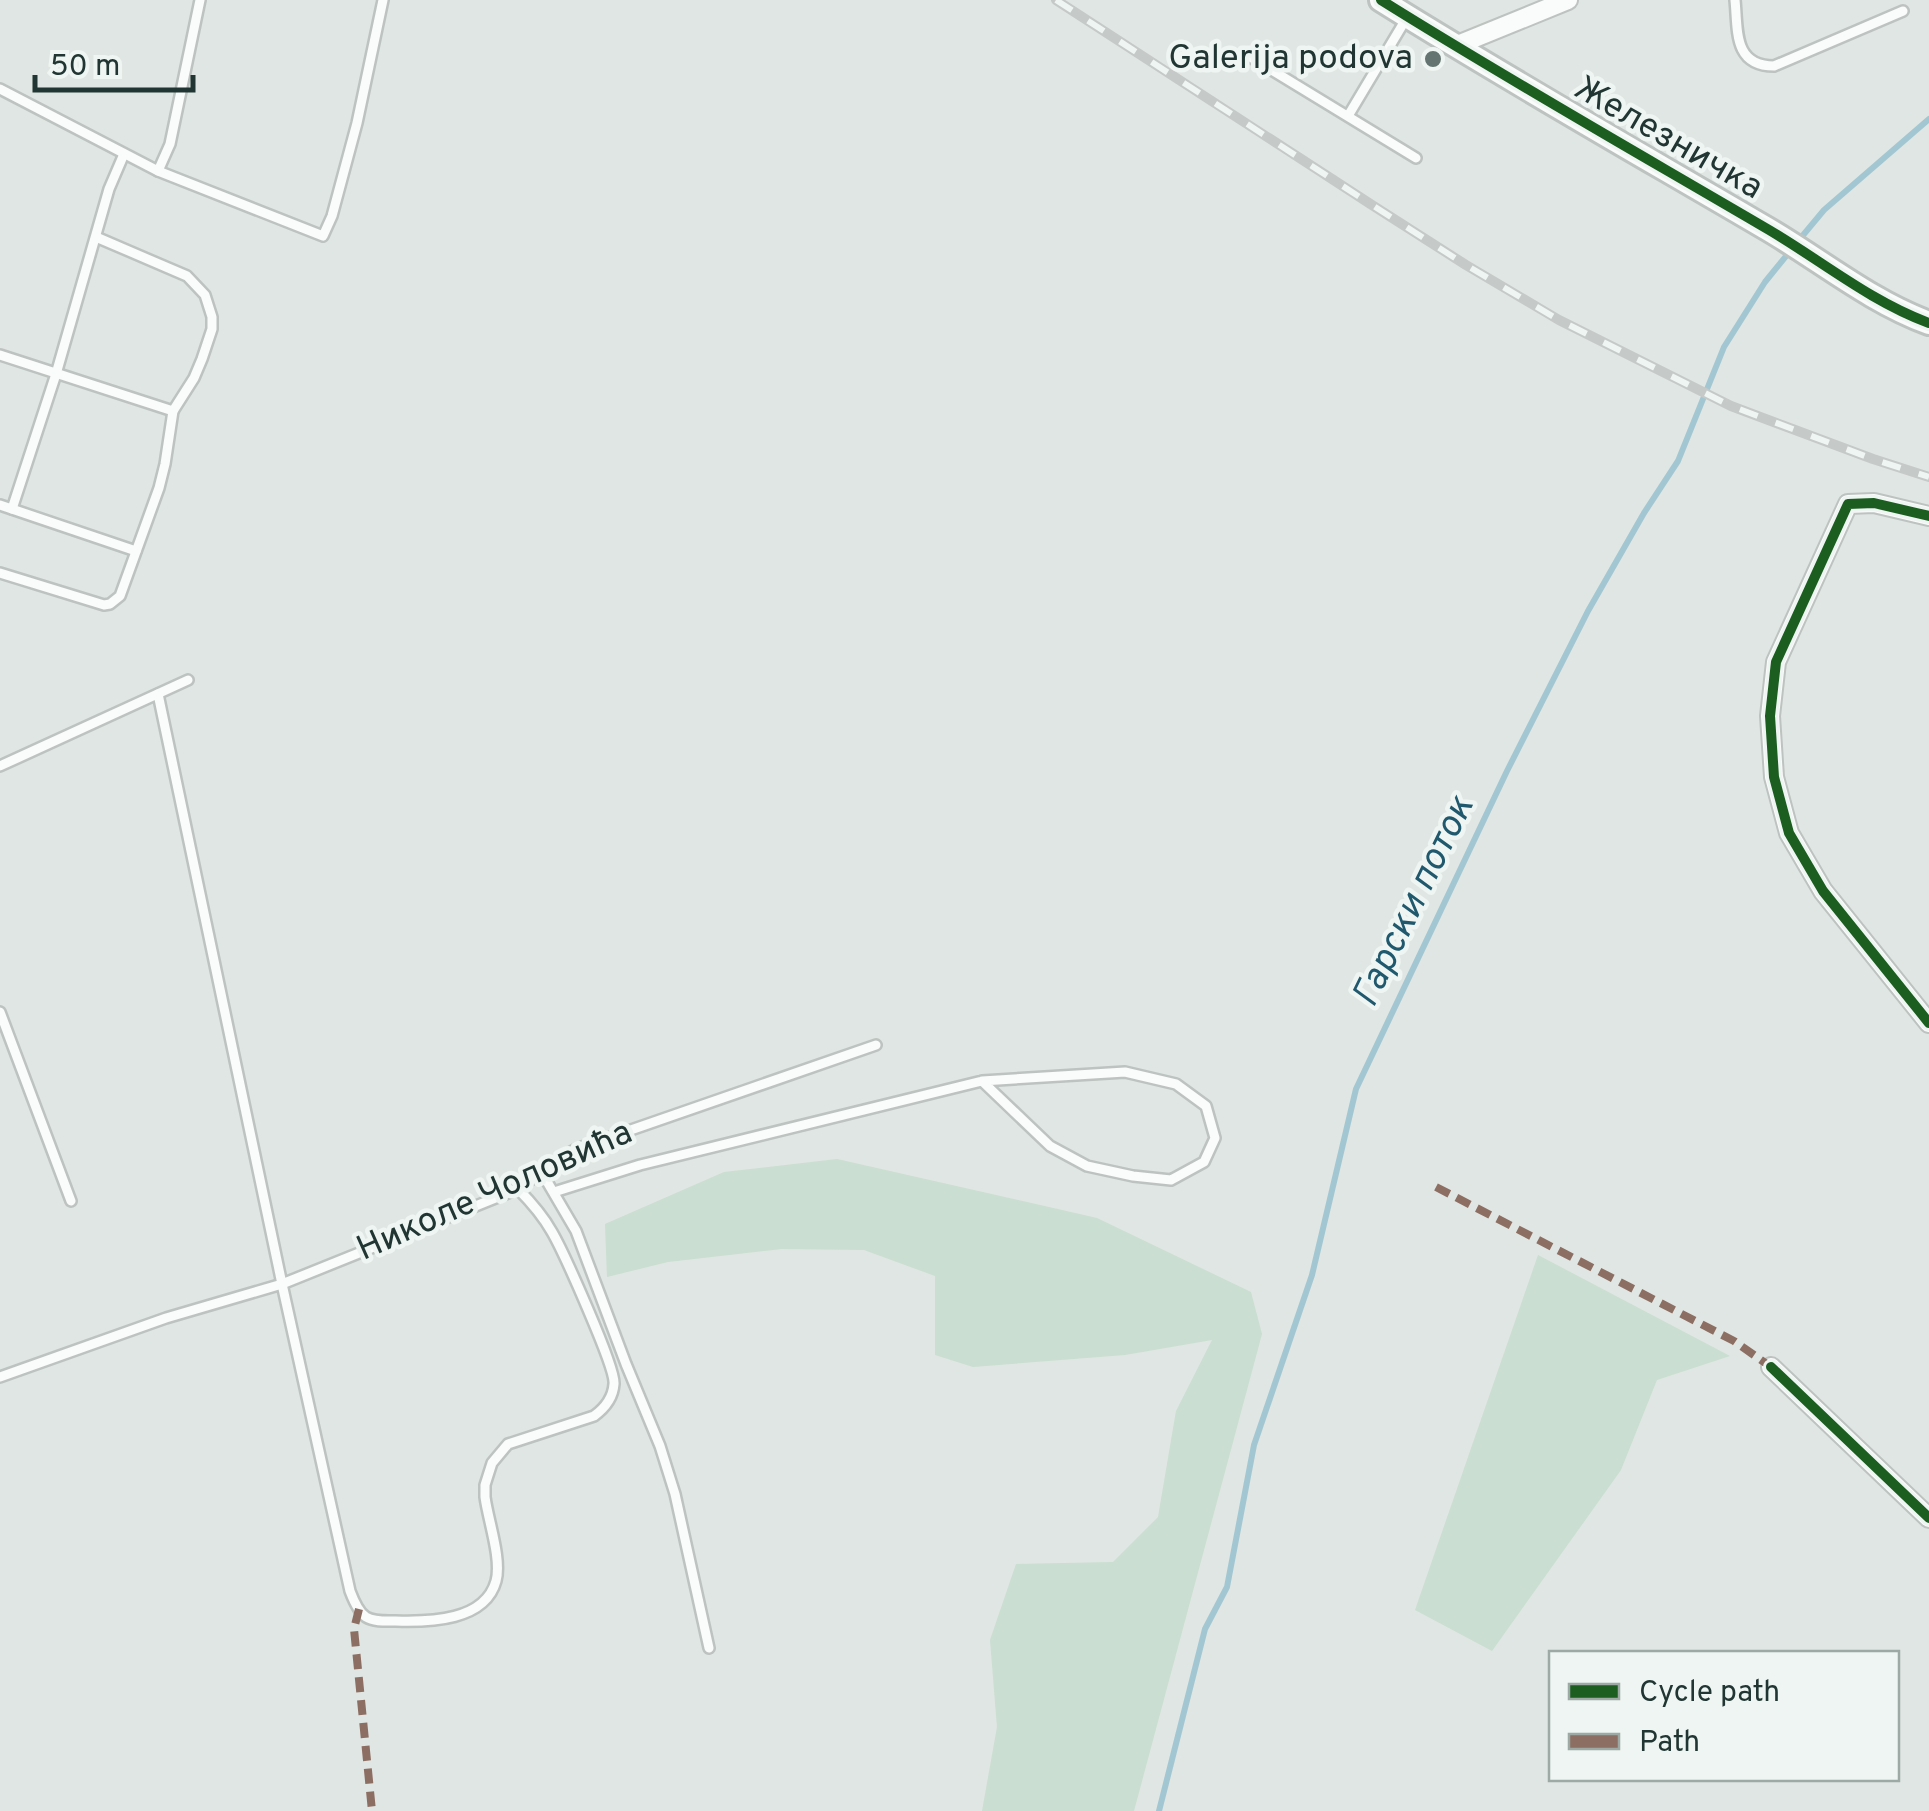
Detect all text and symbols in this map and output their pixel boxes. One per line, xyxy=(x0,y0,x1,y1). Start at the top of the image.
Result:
scale bar xyxy=(35,30,192,92)
place label: Galerija podova xyxy=(1168,37,1413,81)
marker: Galerija podova xyxy=(1422,48,1444,70)
text: 50 m xyxy=(50,49,120,86)
street label: Железничка xyxy=(1566,67,1770,211)
water label: Гарски поток xyxy=(1343,787,1488,1016)
street label: Николе Чоловића xyxy=(350,1112,640,1272)
legend xyxy=(1549,1651,1899,1781)
text: Cycle path xyxy=(1639,1675,1780,1712)
text: Path xyxy=(1639,1725,1700,1762)

